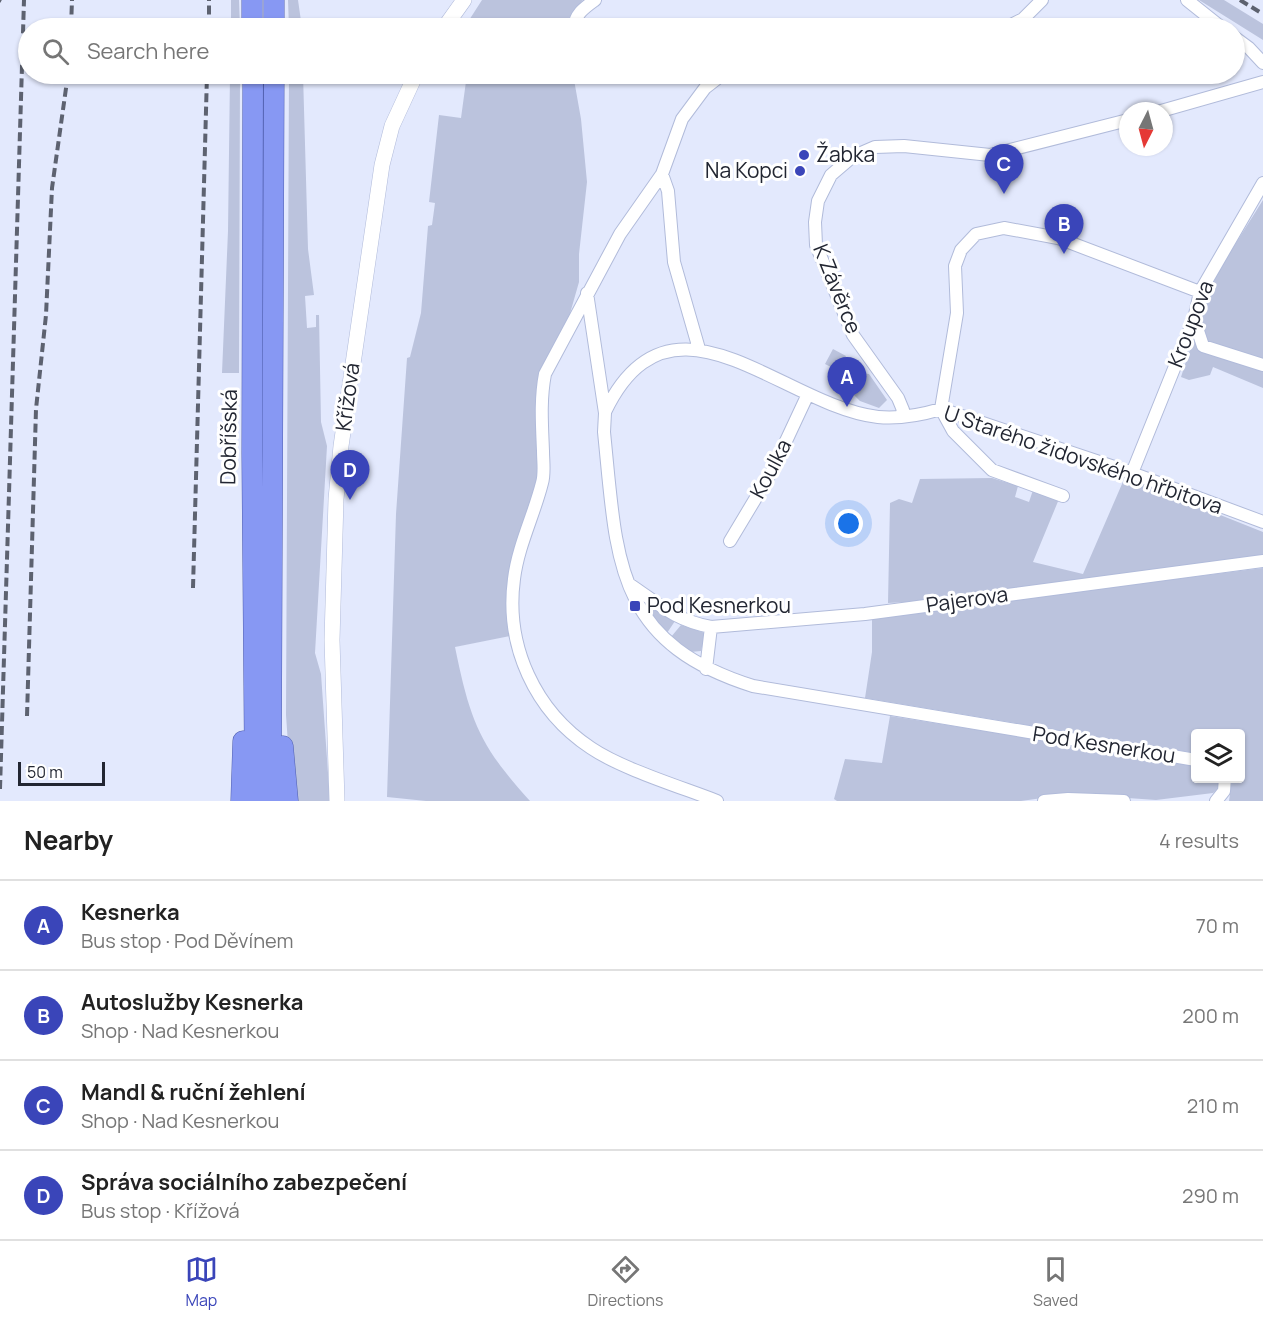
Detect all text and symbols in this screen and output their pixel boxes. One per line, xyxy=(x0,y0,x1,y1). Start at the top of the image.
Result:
search box xyxy=(18,18,1245,84)
icon: search xyxy=(39,35,72,68)
text: Search here xyxy=(87,36,209,66)
north arrow xyxy=(1119,102,1173,156)
place label: Žabka xyxy=(816,140,875,168)
pin: C xyxy=(984,144,1024,194)
marker: Žabka xyxy=(797,148,811,162)
place label: Na Kopci xyxy=(705,156,788,184)
marker: Na Kopci xyxy=(793,164,807,178)
pin: B xyxy=(1044,204,1084,254)
street label: K Závěrce xyxy=(807,240,869,338)
street label: Kroupova xyxy=(1161,276,1219,371)
pin: A xyxy=(828,358,866,407)
street label: Křížová xyxy=(328,361,366,433)
street label: Dobříšská xyxy=(213,389,243,485)
street label: U Starého židovského hřbitova xyxy=(940,398,1226,520)
street label: Koulka xyxy=(743,434,797,503)
pin: D xyxy=(330,450,370,500)
your location xyxy=(834,509,863,538)
street label: Pajerova xyxy=(924,579,1010,619)
place label: Pod Kesnerkou xyxy=(647,591,791,619)
marker: Pod Kesnerkou xyxy=(628,599,642,613)
street label: Pod Kesnerkou xyxy=(1031,719,1177,769)
map controls xyxy=(1191,729,1245,783)
button: layers xyxy=(1191,729,1245,783)
scale bar xyxy=(18,759,105,786)
text: 50 m xyxy=(27,761,63,783)
text: Nearby xyxy=(24,822,113,858)
text: 4 results xyxy=(1159,827,1239,854)
text: Kesnerka xyxy=(81,897,180,927)
text: A xyxy=(37,912,50,939)
text: 70 m xyxy=(1196,912,1239,939)
text: Bus stop · Pod Děvínem xyxy=(81,927,293,954)
text: Autoslužby Kesnerka xyxy=(81,987,303,1017)
text: B xyxy=(37,1002,50,1029)
text: 200 m xyxy=(1182,1002,1239,1029)
text: Shop · Nad Kesnerkou xyxy=(81,1017,279,1044)
text: Mandl & ruční žehlení xyxy=(81,1077,306,1107)
text: C xyxy=(36,1092,51,1119)
text: 210 m xyxy=(1187,1092,1239,1119)
text: Shop · Nad Kesnerkou xyxy=(81,1107,279,1134)
text: Správa sociálního zabezpečení xyxy=(81,1167,407,1197)
text: D xyxy=(36,1182,51,1209)
text: 290 m xyxy=(1182,1182,1239,1209)
text: Bus stop · Křížová xyxy=(81,1197,240,1224)
tab: Map xyxy=(185,1253,218,1311)
tab: Directions xyxy=(588,1253,663,1311)
tab: Saved xyxy=(1033,1253,1078,1311)

